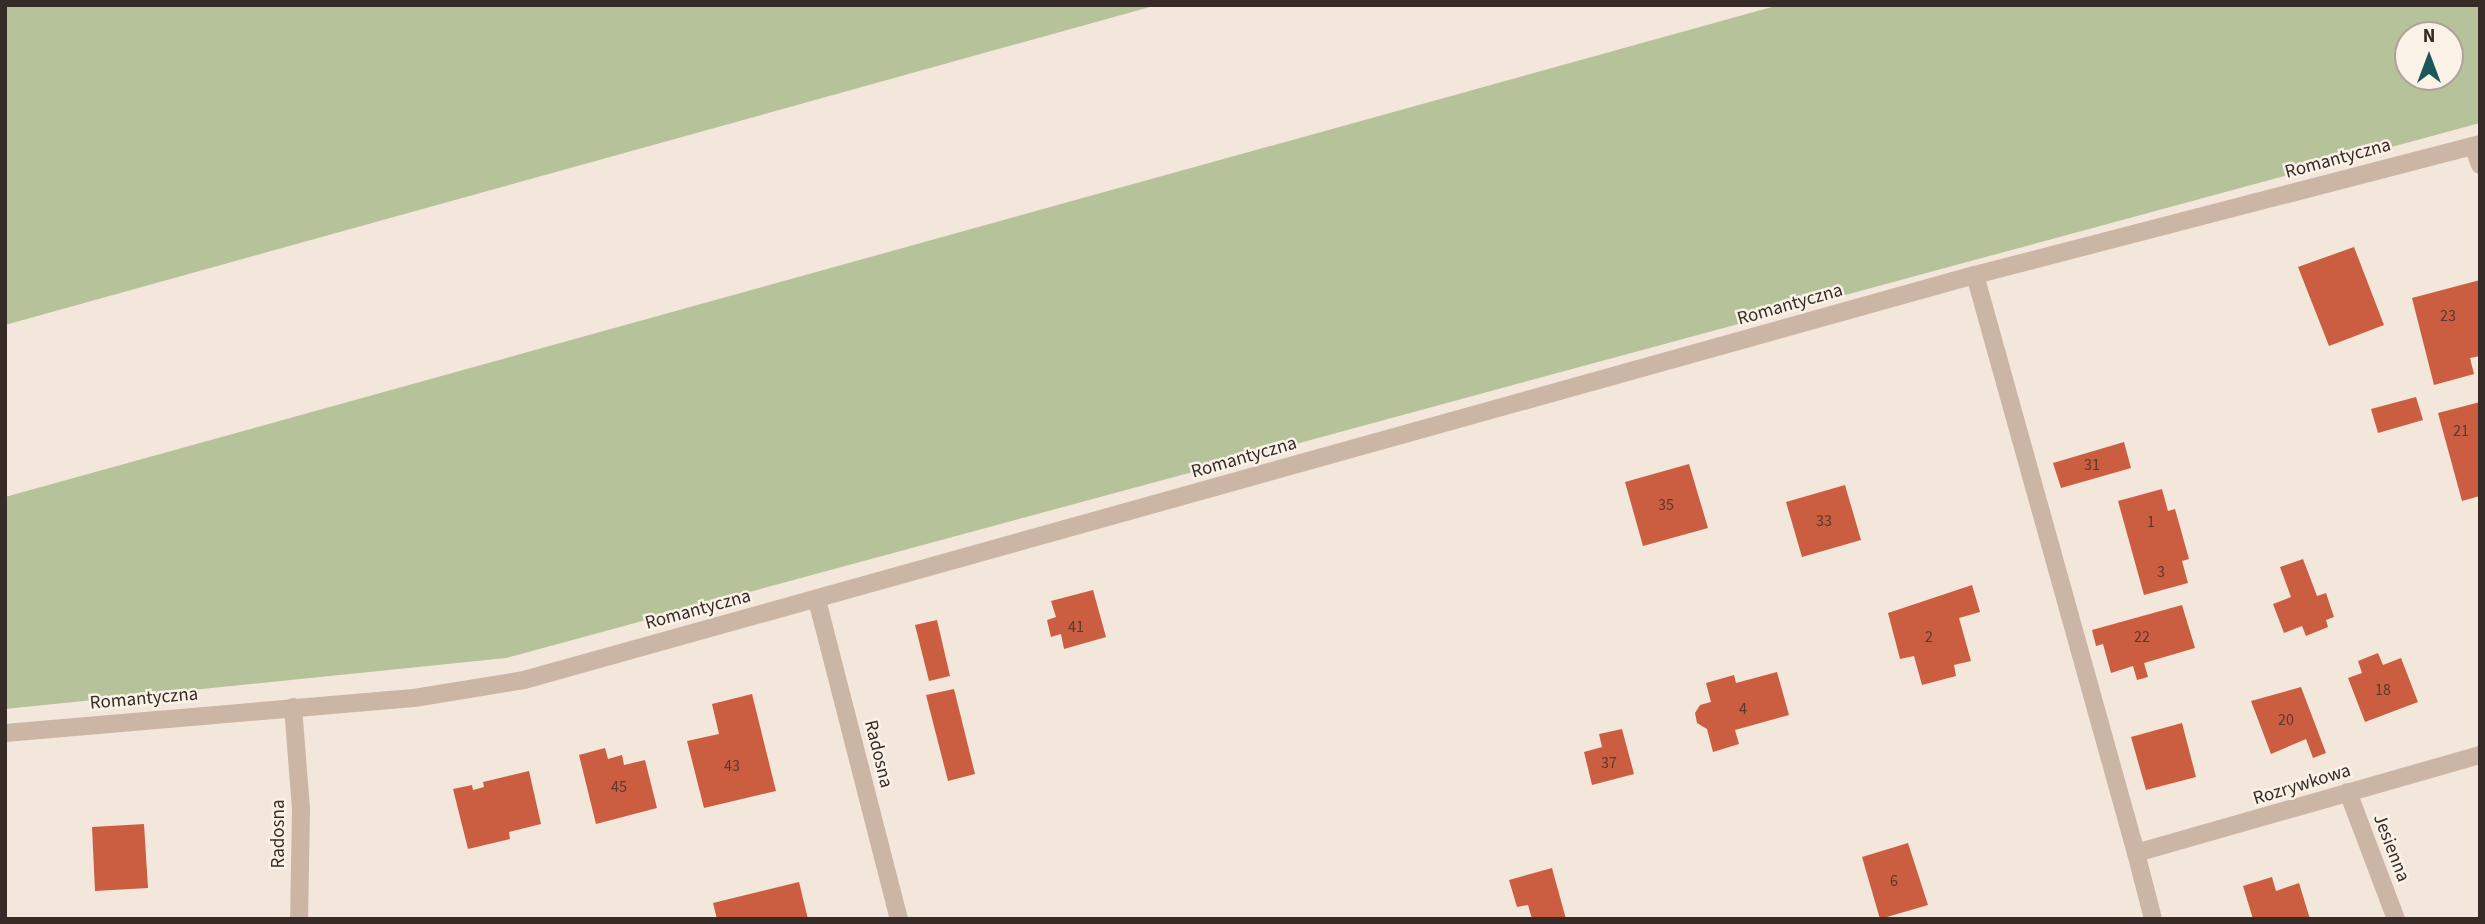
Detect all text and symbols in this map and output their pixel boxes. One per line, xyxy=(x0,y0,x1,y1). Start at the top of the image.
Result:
north arrow xyxy=(2394,21,2464,91)
text: N xyxy=(2423,23,2435,50)
street label: Romantyczna xyxy=(2283,134,2393,184)
street label: Romantyczna xyxy=(1735,279,1845,331)
house number: 23 xyxy=(2440,306,2456,326)
house number: 21 xyxy=(2453,421,2469,441)
street label: Romantyczna xyxy=(1189,432,1299,484)
house number: 31 xyxy=(2084,455,2100,475)
house number: 35 xyxy=(1658,495,1674,515)
house number: 33 xyxy=(1816,511,1832,531)
house number: 1 xyxy=(2147,512,2155,532)
house number: 3 xyxy=(2157,562,2165,582)
street label: Romantyczna xyxy=(643,585,753,635)
house number: 41 xyxy=(1068,617,1084,637)
house number: 2 xyxy=(1925,627,1933,647)
house number: 22 xyxy=(2134,627,2150,647)
house number: 18 xyxy=(2375,680,2391,700)
street label: Romantyczna xyxy=(89,683,199,715)
house number: 4 xyxy=(1739,699,1747,719)
house number: 20 xyxy=(2278,710,2294,730)
street label: Radosna xyxy=(859,718,897,790)
house number: 37 xyxy=(1601,753,1617,773)
house number: 43 xyxy=(724,756,740,776)
street label: Rozrywkowa xyxy=(2250,759,2354,811)
house number: 45 xyxy=(611,777,627,797)
street label: Radosna xyxy=(268,799,290,869)
street label: Jesienna xyxy=(2368,811,2414,885)
house number: 6 xyxy=(1890,871,1898,891)

